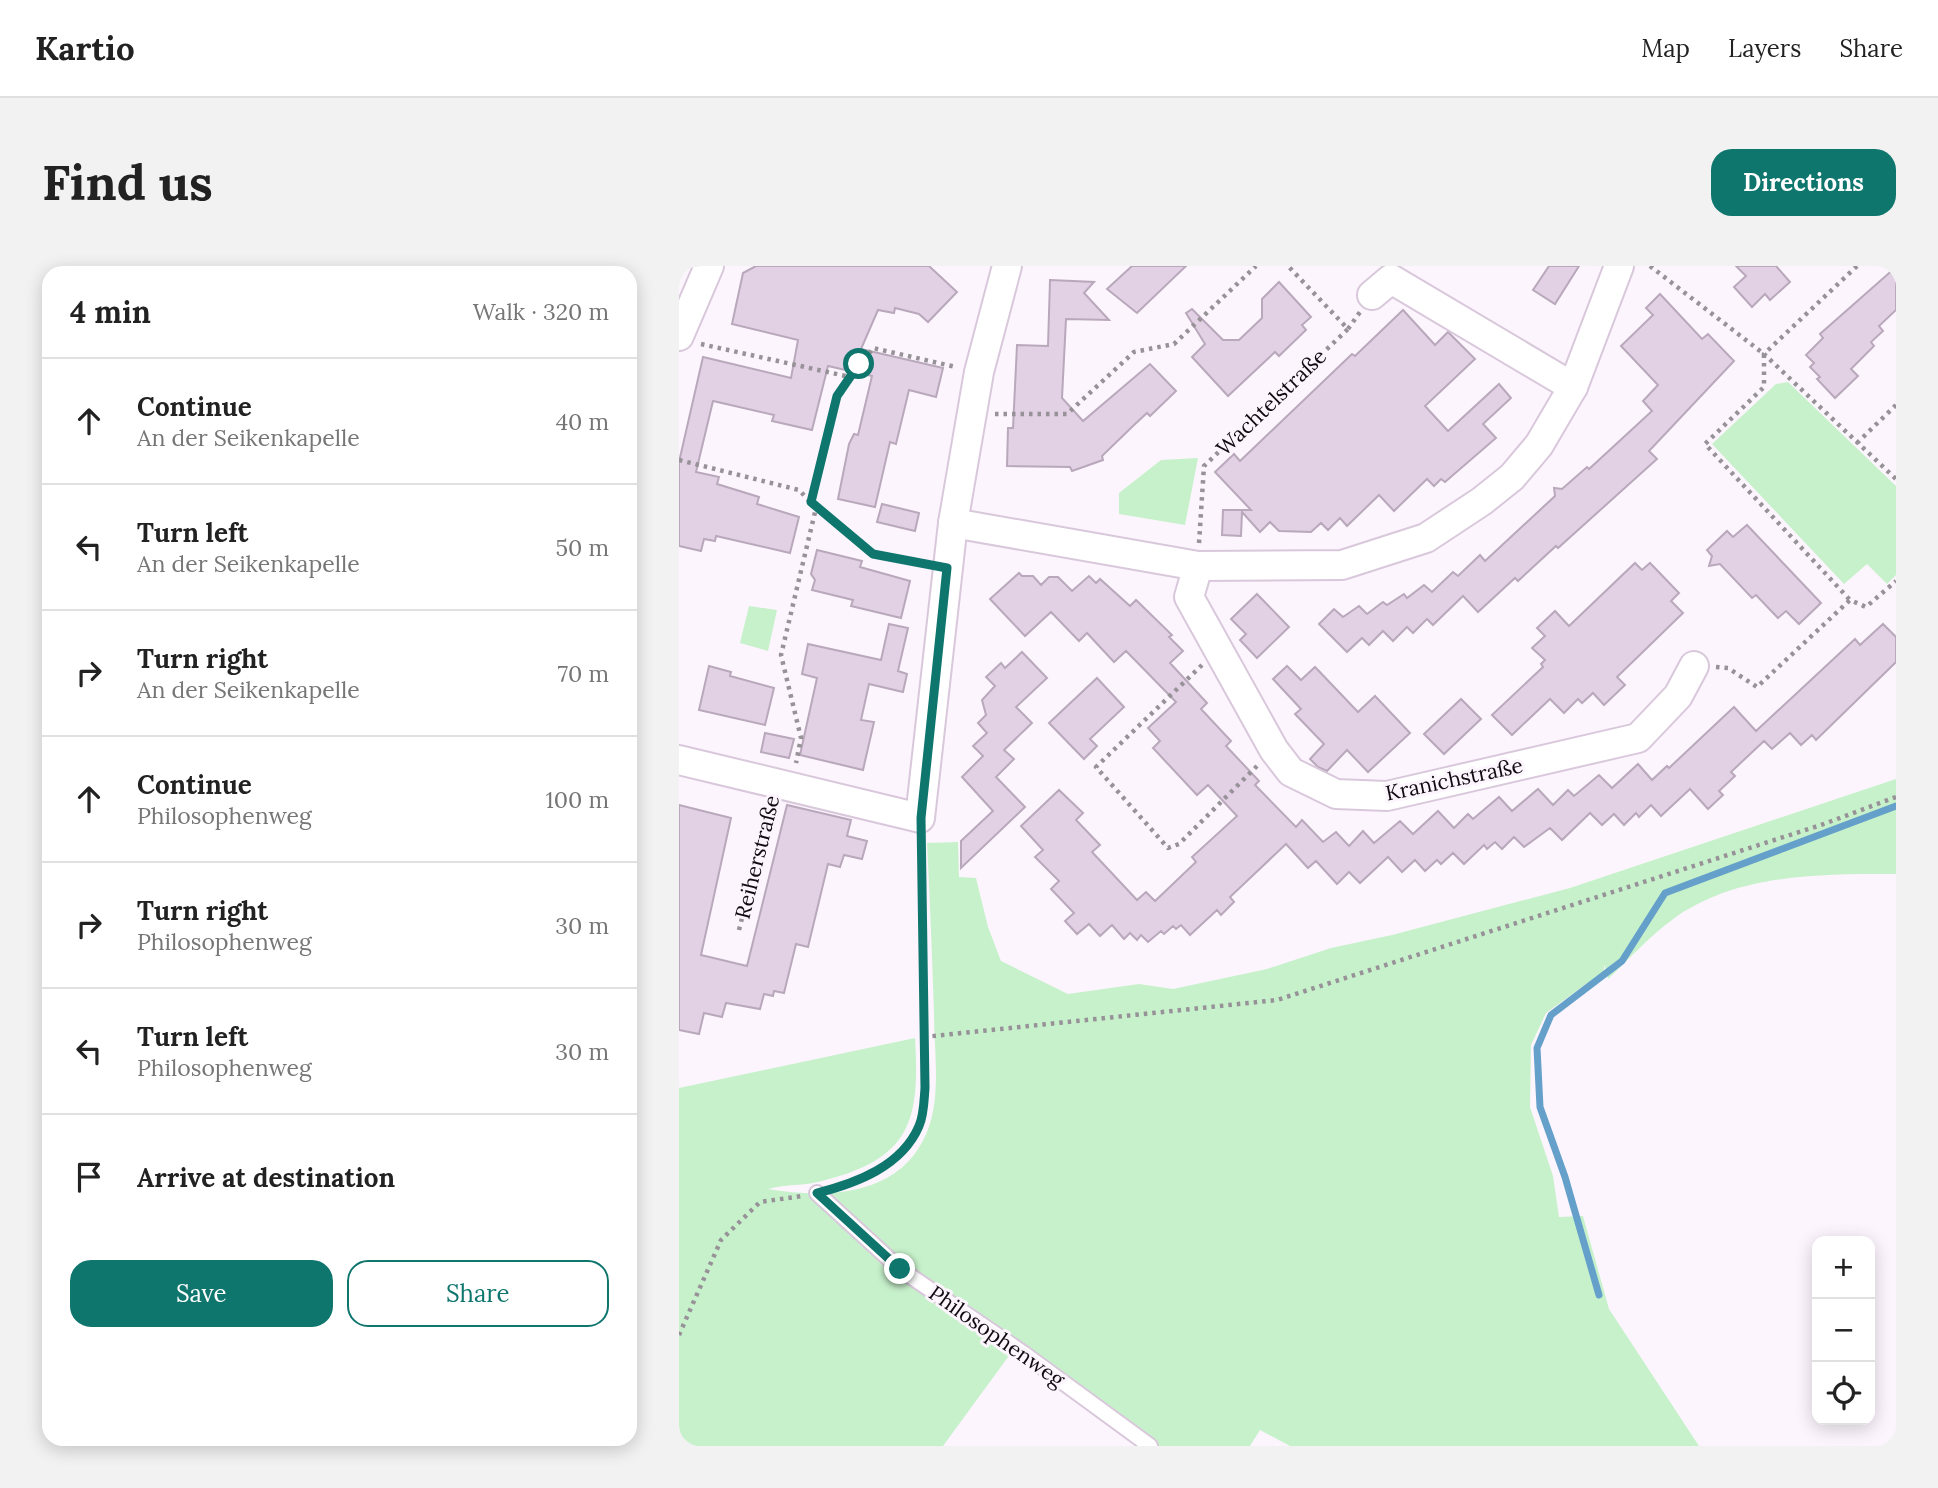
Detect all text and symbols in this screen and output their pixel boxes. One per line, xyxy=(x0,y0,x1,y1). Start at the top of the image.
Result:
text: Kartio xyxy=(35,27,135,69)
text: Map xyxy=(1641,33,1690,64)
text: Layers xyxy=(1728,33,1801,64)
text: Share xyxy=(1839,33,1903,64)
button: Directions xyxy=(1711,149,1896,216)
text: Find us xyxy=(42,151,213,213)
text: 4 min xyxy=(70,293,151,331)
text: Walk · 320 m xyxy=(473,297,609,326)
street label: Wachtelstraße xyxy=(1210,343,1332,461)
route start xyxy=(843,348,874,379)
text: Continue xyxy=(137,390,252,423)
icon: ahead xyxy=(70,402,108,440)
text: 40 m xyxy=(556,407,609,436)
text: An der Seikenkapelle xyxy=(137,423,360,452)
text: Turn left xyxy=(137,516,248,549)
icon: left xyxy=(70,528,108,566)
text: 50 m xyxy=(556,533,609,562)
text: An der Seikenkapelle xyxy=(137,549,360,578)
text: Turn right xyxy=(137,642,268,675)
icon: right xyxy=(70,654,108,692)
text: 70 m xyxy=(558,659,609,688)
text: An der Seikenkapelle xyxy=(137,675,360,704)
street label: Kranichstraße xyxy=(1383,751,1525,807)
text: Continue xyxy=(137,768,252,801)
icon: ahead xyxy=(70,780,108,818)
text: 100 m xyxy=(545,785,609,814)
street label: Reiherstraße xyxy=(729,792,785,922)
text: Philosophenweg xyxy=(137,801,312,830)
text: Turn right xyxy=(137,894,268,927)
icon: right xyxy=(70,906,108,944)
text: 30 m xyxy=(555,911,609,940)
text: Philosophenweg xyxy=(137,927,312,956)
text: Turn left xyxy=(137,1020,248,1053)
icon: left xyxy=(70,1032,108,1070)
text: 30 m xyxy=(555,1037,609,1066)
text: Philosophenweg xyxy=(137,1053,312,1082)
icon: arrive xyxy=(70,1158,108,1196)
text: Arrive at destination xyxy=(137,1161,395,1194)
map controls xyxy=(1812,1236,1875,1425)
button: + xyxy=(1812,1236,1875,1299)
route end xyxy=(884,1253,915,1284)
button: Save xyxy=(70,1260,333,1327)
button: Share xyxy=(347,1260,609,1327)
street label: Philosophenweg xyxy=(924,1279,1070,1393)
button: − xyxy=(1812,1299,1875,1362)
button: locate xyxy=(1812,1362,1875,1425)

